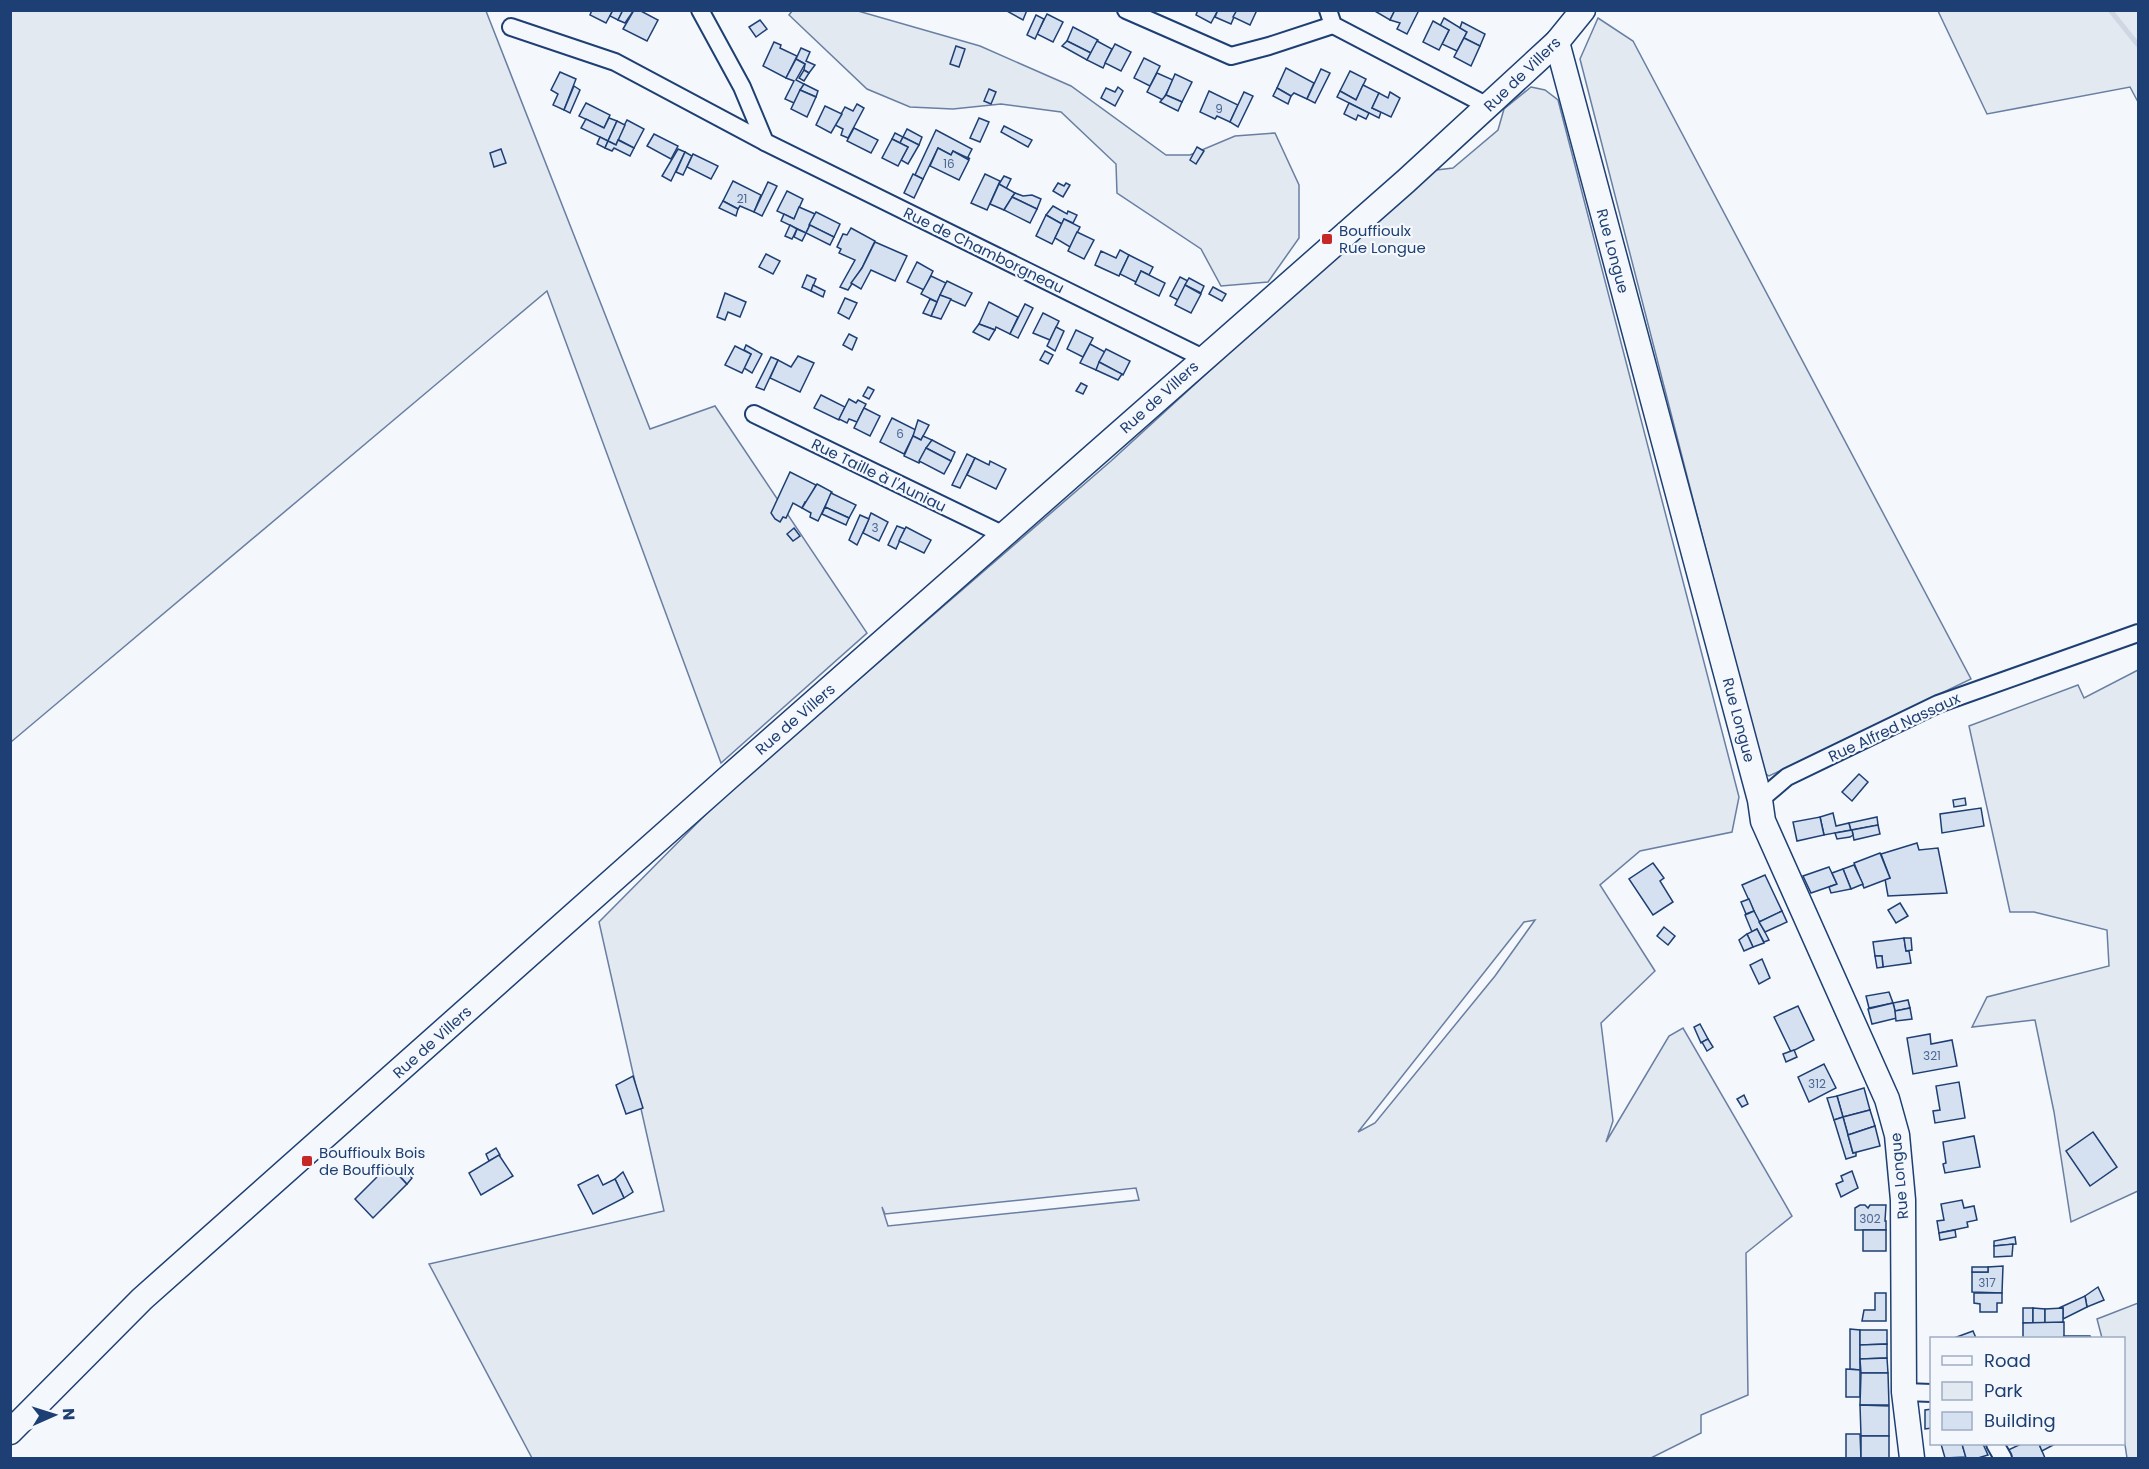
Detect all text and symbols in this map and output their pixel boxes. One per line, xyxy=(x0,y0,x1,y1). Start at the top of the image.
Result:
street label: Rue de Villers xyxy=(1479,32,1565,116)
house number: 9 xyxy=(1215,100,1223,117)
house number: 16 xyxy=(943,155,955,172)
house number: 21 xyxy=(737,190,747,207)
street label: Rue de Chamborgneau xyxy=(900,202,1068,298)
street label: Rue Longue xyxy=(1592,206,1634,296)
place label: Bouffioulx Rue Longue xyxy=(1339,220,1426,258)
marker: Bouffioulx Rue Longue xyxy=(1320,232,1334,246)
street label: Rue de Villers xyxy=(1115,356,1203,438)
house number: 6 xyxy=(896,425,904,442)
street label: Rue Taille à l'Auniau xyxy=(808,433,950,517)
house number: 3 xyxy=(871,519,879,536)
street label: Rue Longue xyxy=(1718,675,1760,765)
street label: Rue de Villers xyxy=(751,678,840,760)
street label: Rue Alfred Nassaux xyxy=(1825,687,1963,767)
street label: Rue de Villers xyxy=(388,1001,476,1083)
house number: 321 xyxy=(1923,1047,1941,1064)
house number: 312 xyxy=(1808,1075,1826,1092)
street label: Rue Longue xyxy=(1885,1132,1913,1220)
place label: Bouffioulx Bois de Bouffioulx xyxy=(319,1142,426,1180)
marker: Bouffioulx Bois de Bouffioulx xyxy=(300,1154,314,1168)
house number: 302 xyxy=(1859,1210,1881,1227)
house number: 317 xyxy=(1978,1274,1996,1291)
legend xyxy=(1930,1337,2125,1445)
text: Road xyxy=(1984,1348,2031,1373)
text: Park xyxy=(1984,1378,2023,1403)
north arrow xyxy=(24,1385,84,1445)
text: N xyxy=(57,1408,80,1421)
text: Building xyxy=(1984,1408,2056,1433)

